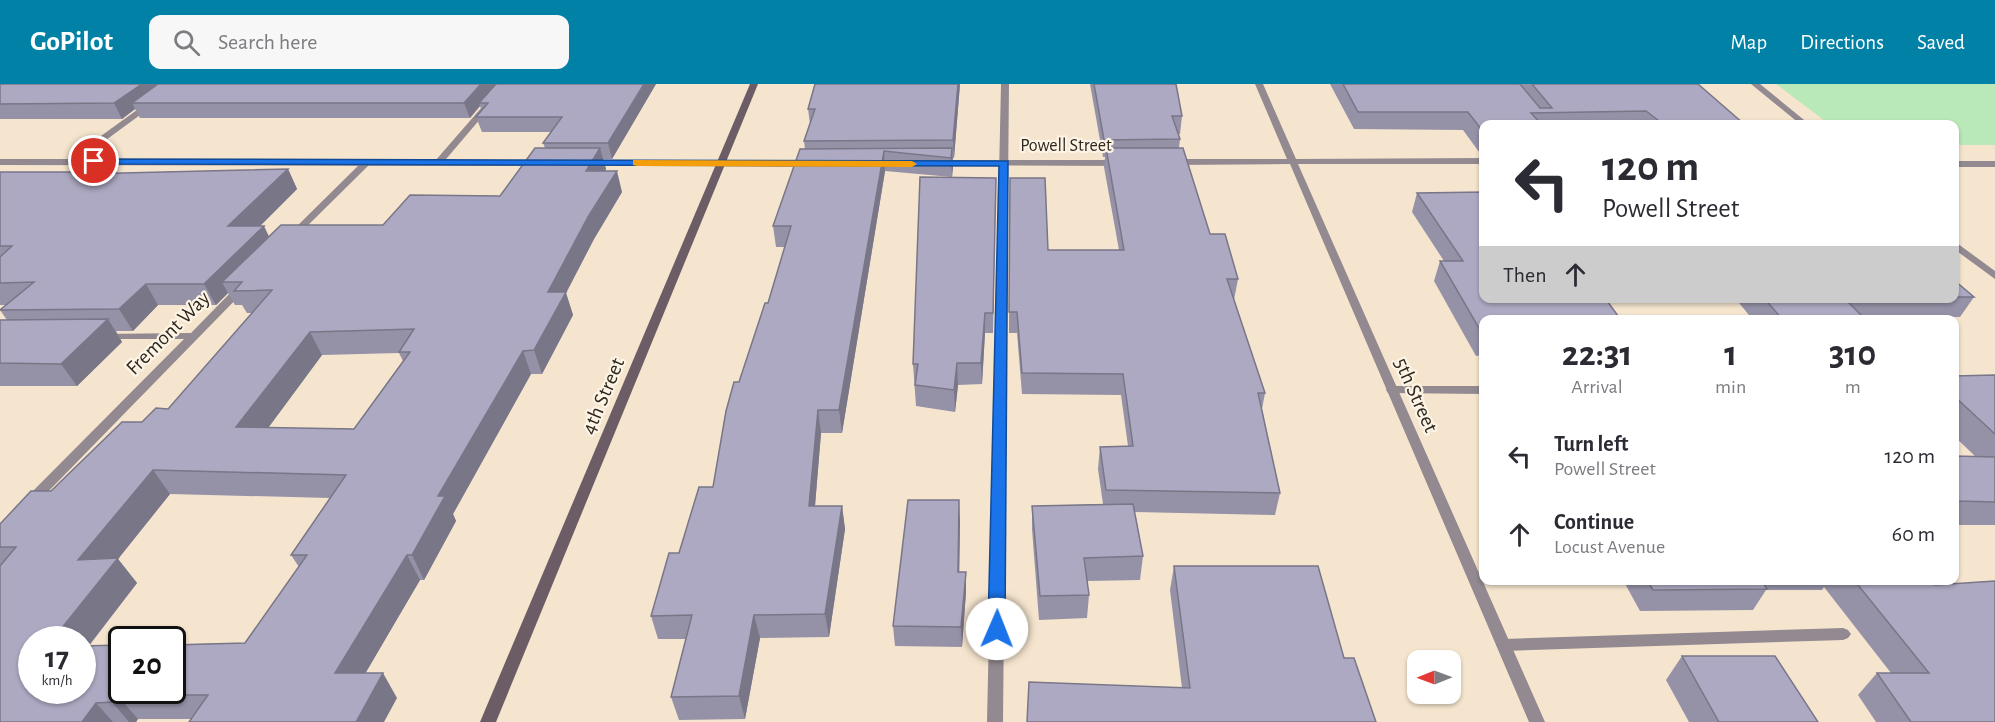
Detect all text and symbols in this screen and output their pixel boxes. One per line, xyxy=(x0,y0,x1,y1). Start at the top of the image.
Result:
search box xyxy=(149,15,569,69)
icon: search xyxy=(170,26,203,59)
text: GoPilot xyxy=(30,28,113,56)
text: Search here xyxy=(218,31,318,53)
text: Map xyxy=(1731,32,1767,53)
text: Directions xyxy=(1800,32,1884,53)
text: Saved xyxy=(1917,32,1965,53)
pin xyxy=(68,135,119,186)
street label: Powell Street xyxy=(1020,137,1112,155)
icon: arrive xyxy=(77,144,110,177)
icon: left xyxy=(1503,144,1581,222)
text: 120 m xyxy=(1602,146,1699,188)
text: Powell Street xyxy=(1602,195,1739,222)
icon: ahead xyxy=(1559,258,1592,291)
text: Then xyxy=(1503,264,1547,286)
street label: Fremont Way xyxy=(122,287,214,379)
text: 22:31 xyxy=(1562,336,1632,372)
text: 1 xyxy=(1724,336,1737,372)
text: 310 xyxy=(1829,336,1876,372)
street label: 4th Street xyxy=(578,355,629,437)
street label: 5th Street xyxy=(1390,355,1442,436)
text: Arrival xyxy=(1571,377,1623,397)
text: min xyxy=(1715,377,1746,397)
text: m xyxy=(1845,377,1861,397)
text: Turn left xyxy=(1554,433,1628,455)
icon: left xyxy=(1503,440,1536,473)
text: 120 m xyxy=(1885,445,1935,467)
text: Powell Street xyxy=(1554,459,1656,479)
text: Continue xyxy=(1554,511,1634,533)
icon: ahead xyxy=(1503,518,1536,551)
text: 60 m xyxy=(1892,523,1935,545)
text: Locust Avenue xyxy=(1554,537,1665,557)
position arrow xyxy=(965,597,1029,661)
speed limit sign: 20 xyxy=(108,626,186,704)
text: 17 xyxy=(45,643,69,673)
north arrow xyxy=(1407,650,1461,704)
map controls xyxy=(1407,650,1461,704)
text: km/h xyxy=(42,673,72,688)

